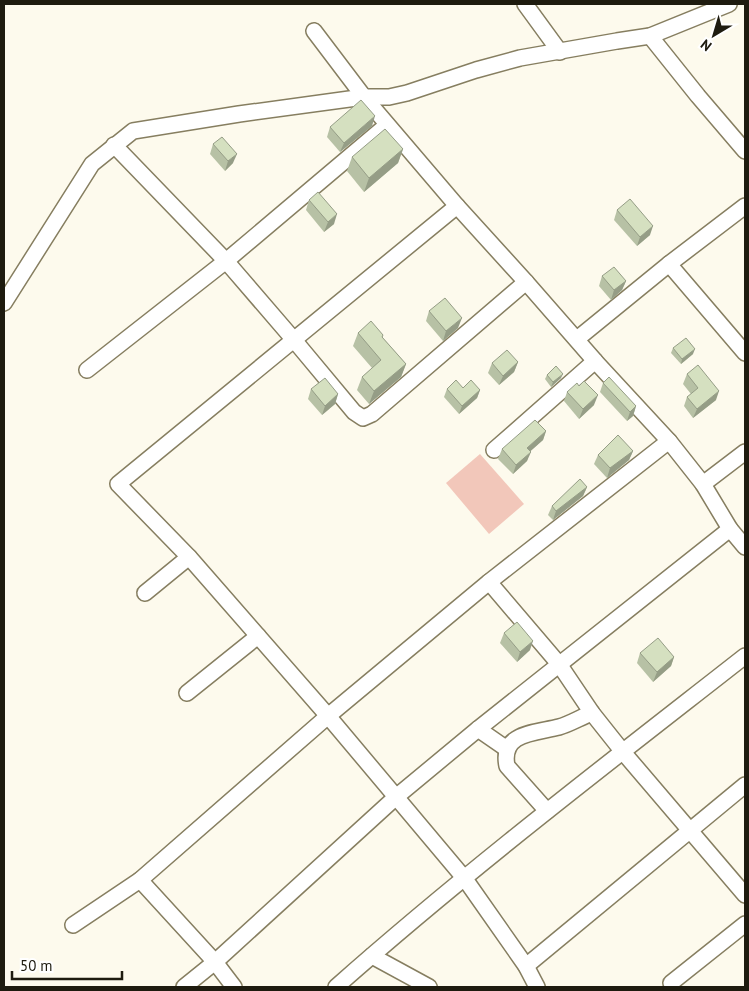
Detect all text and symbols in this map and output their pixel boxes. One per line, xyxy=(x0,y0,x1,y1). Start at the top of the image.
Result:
north arrow xyxy=(689,10,739,60)
text: N xyxy=(697,35,715,55)
scale bar xyxy=(12,948,122,980)
text: 50 m xyxy=(20,956,53,975)

